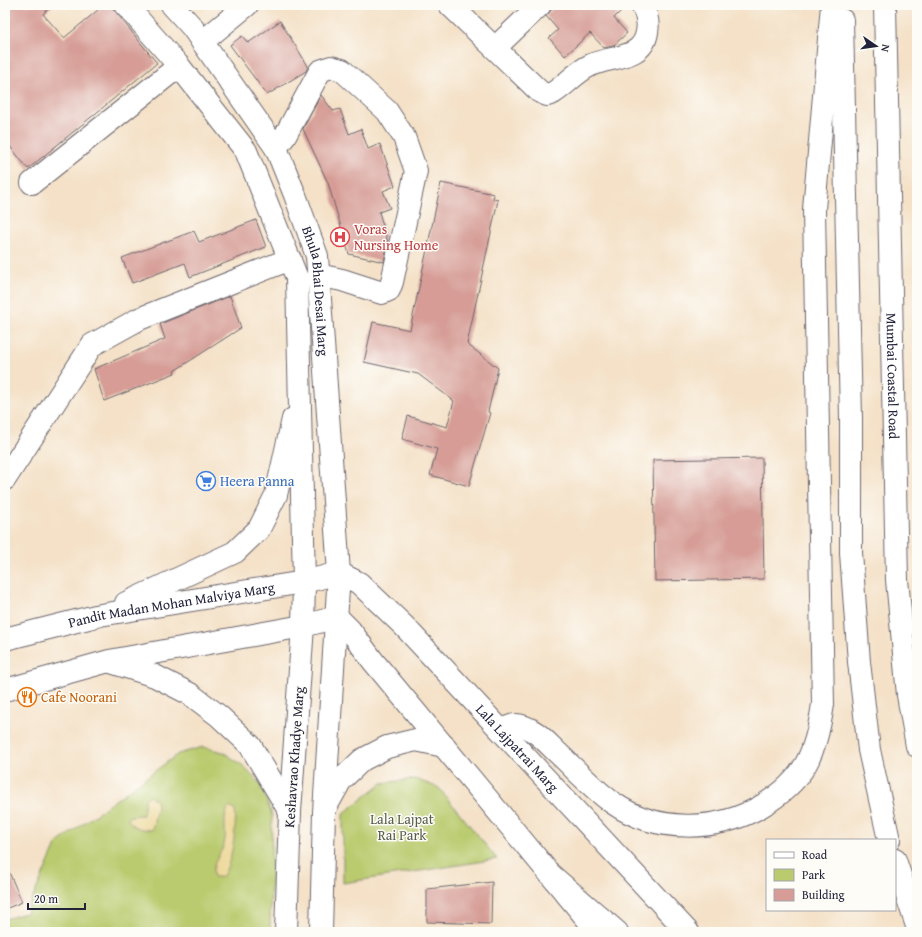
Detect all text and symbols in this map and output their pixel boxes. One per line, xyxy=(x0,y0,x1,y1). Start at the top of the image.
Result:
north arrow xyxy=(856,26,896,66)
text: N xyxy=(877,43,894,54)
place label: Voras Nursing Home xyxy=(354,219,439,255)
street label: Bhula Bhai Desai Marg xyxy=(297,223,334,357)
hospital icon: Voras Nursing Home xyxy=(329,226,351,248)
street label: Mumbai Coastal Road xyxy=(881,313,904,440)
supermarket icon: Heera Panna xyxy=(195,470,217,492)
place label: Heera Panna xyxy=(220,471,295,491)
street label: Pandit Madan Mohan Malviya Marg xyxy=(66,577,276,633)
restaurant icon: Cafe Noorani xyxy=(16,686,38,708)
street label: Keshavrao Khadye Marg xyxy=(279,686,309,828)
place label: Cafe Noorani xyxy=(41,687,117,707)
street label: Lala Lajpatrai Marg xyxy=(471,700,563,796)
park label: Lala Lajpat Rai Park xyxy=(370,809,434,845)
legend xyxy=(766,839,896,911)
text: Road xyxy=(802,846,828,863)
text: Park xyxy=(802,866,826,883)
scale bar xyxy=(28,885,85,911)
text: Building xyxy=(802,886,845,903)
text: 20 m xyxy=(34,890,58,907)

